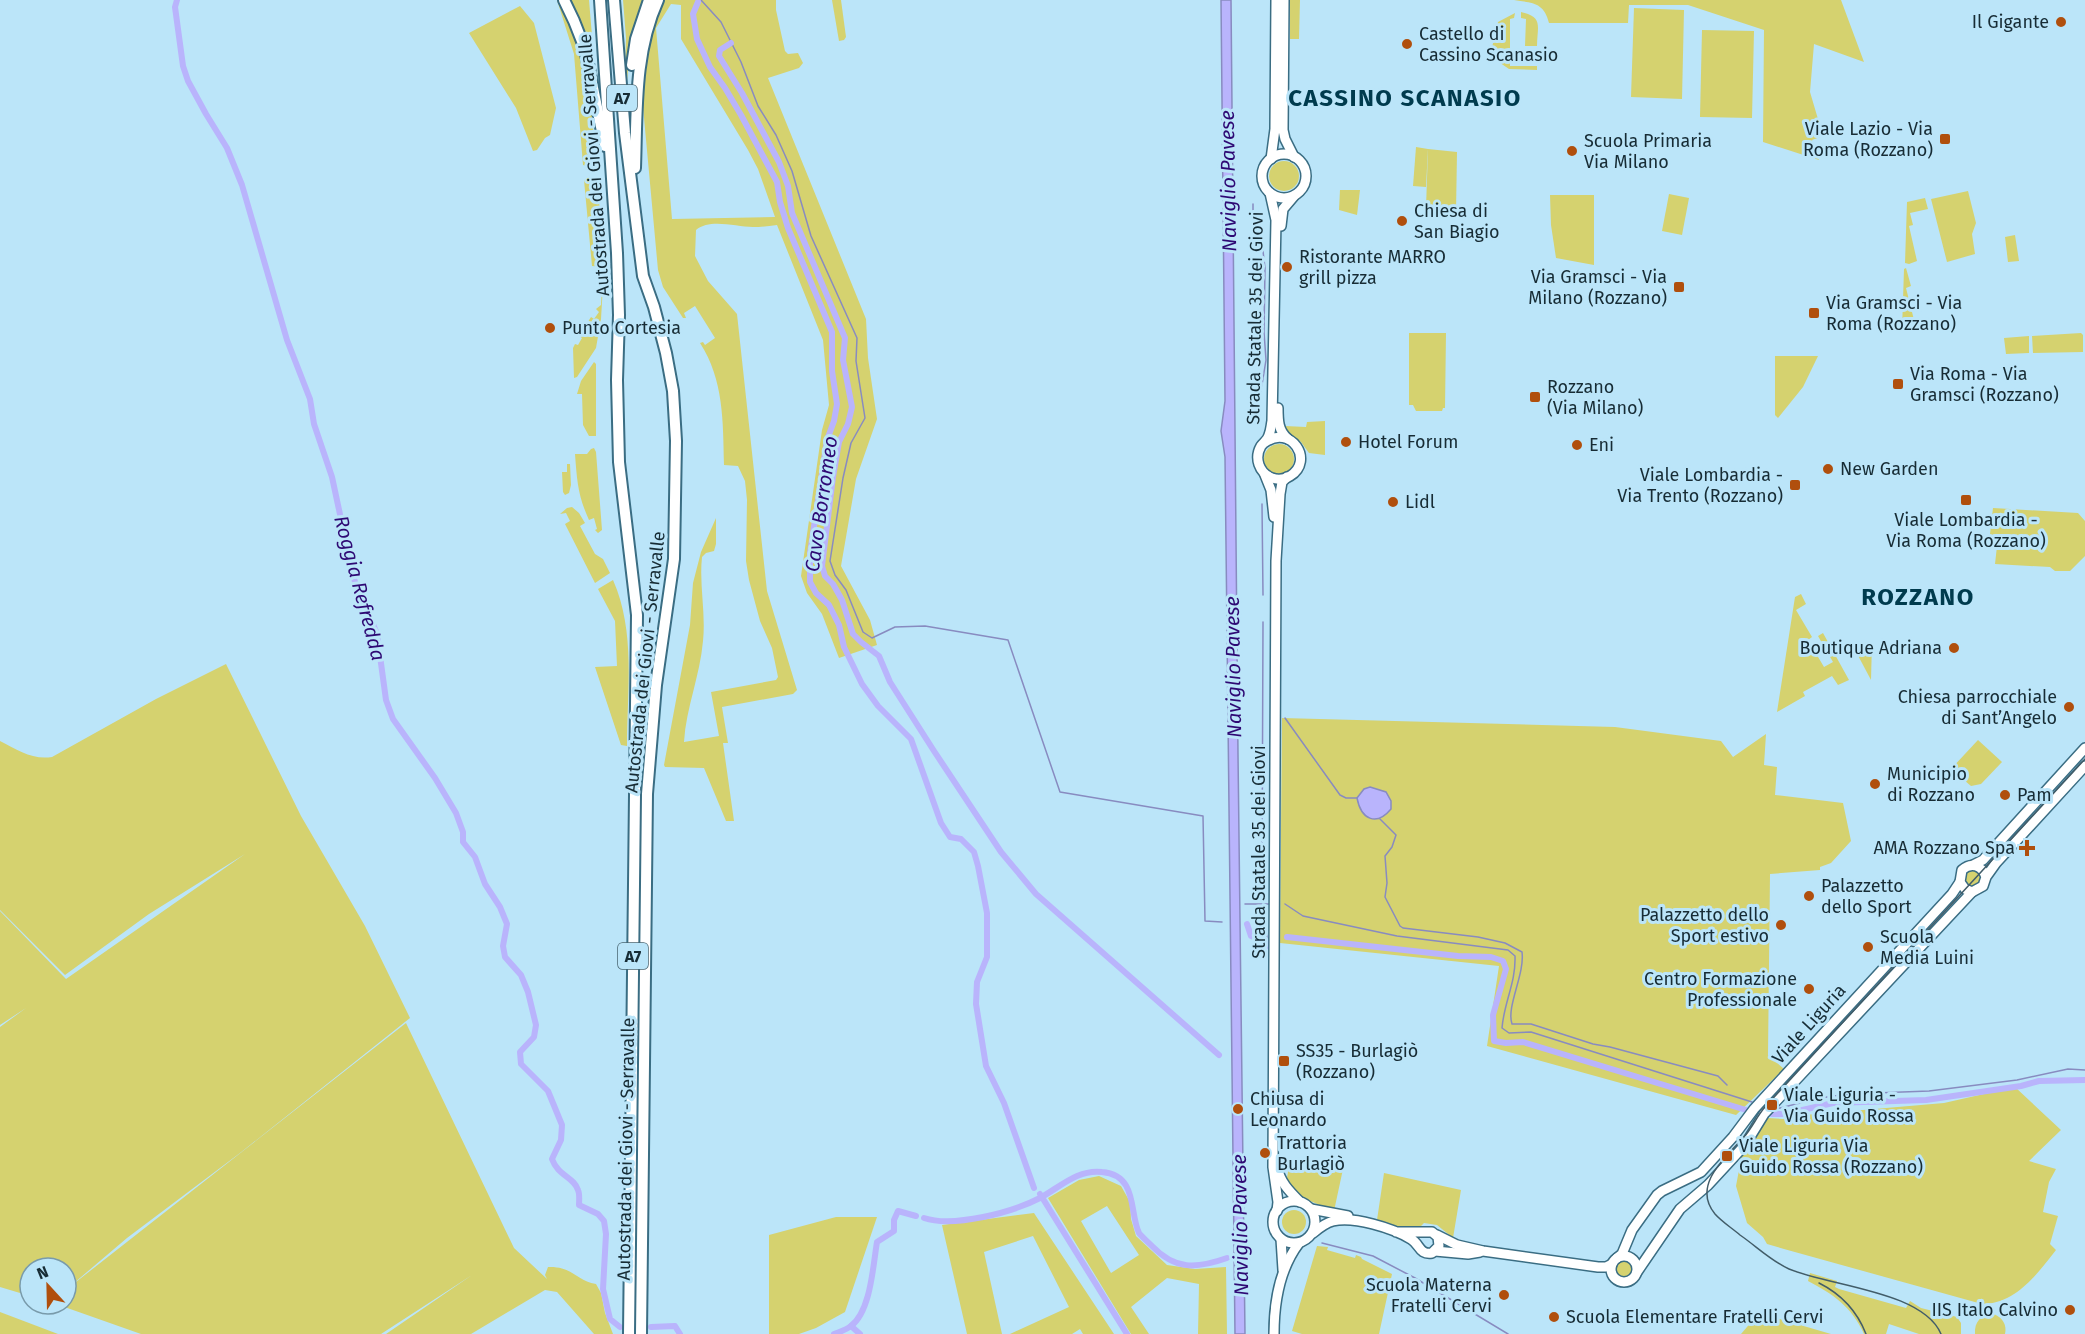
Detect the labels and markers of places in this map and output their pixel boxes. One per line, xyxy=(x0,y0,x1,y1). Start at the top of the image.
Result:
place label: Il Gigante xyxy=(1972,11,2049,33)
marker: Il Gigante xyxy=(2054,15,2068,29)
place label: Castello di Cassino Scanasio xyxy=(1419,23,1558,66)
marker: Castello di Cassino Scanasio xyxy=(1400,37,1414,51)
place label: Viale Lazio - Via Roma (Rozzano) xyxy=(1803,118,1933,161)
place label: Scuola Primaria Via Milano xyxy=(1584,130,1712,173)
marker: Viale Lazio - Via Roma (Rozzano) xyxy=(1938,132,1952,146)
marker: Scuola Primaria Via Milano xyxy=(1565,144,1579,158)
place label: Chiesa di San Biagio xyxy=(1414,200,1500,243)
marker: Chiesa di San Biagio xyxy=(1395,214,1409,228)
place label: Ristorante MARRO grill pizza xyxy=(1299,246,1446,289)
marker: Ristorante MARRO grill pizza xyxy=(1280,260,1294,274)
place label: Via Gramsci - Via Milano (Rozzano) xyxy=(1528,266,1667,309)
marker: Via Gramsci - Via Milano (Rozzano) xyxy=(1672,280,1686,294)
place label: Via Gramsci - Via Roma (Rozzano) xyxy=(1826,292,1962,335)
marker: Via Gramsci - Via Roma (Rozzano) xyxy=(1807,306,1821,320)
place label: Punto Cortesia xyxy=(562,317,681,339)
marker: Punto Cortesia xyxy=(543,321,557,335)
place label: Via Roma - Via Gramsci (Rozzano) xyxy=(1910,363,2059,406)
place label: Rozzano (Via Milano) xyxy=(1547,376,1644,419)
marker: Via Roma - Via Gramsci (Rozzano) xyxy=(1891,377,1905,391)
marker: Rozzano (Via Milano) xyxy=(1528,390,1542,404)
place label: Hotel Forum xyxy=(1358,431,1458,453)
place label: Eni xyxy=(1589,434,1614,456)
marker: Hotel Forum xyxy=(1339,435,1353,449)
marker: Eni xyxy=(1570,438,1584,452)
place label: New Garden xyxy=(1840,458,1938,480)
marker: New Garden xyxy=(1821,462,1835,476)
place label: Viale Lombardia - Via Trento (Rozzano) xyxy=(1617,464,1783,507)
marker: Viale Lombardia - Via Trento (Rozzano) xyxy=(1788,478,1802,492)
place label: Lidl xyxy=(1405,491,1435,513)
marker: Viale Lombardia - Via Roma (Rozzano) xyxy=(1959,493,1973,507)
marker: Lidl xyxy=(1386,495,1400,509)
place label: Viale Lombardia - Via Roma (Rozzano) xyxy=(1886,509,2046,552)
place label: Boutique Adriana xyxy=(1799,637,1942,659)
marker: Boutique Adriana xyxy=(1947,641,1961,655)
place label: Chiesa parrocchiale di Sant’Angelo xyxy=(1898,686,2057,729)
marker: Chiesa parrocchiale di Sant’Angelo xyxy=(2062,700,2076,714)
place label: Municipio di Rozzano xyxy=(1887,763,1975,806)
marker: Municipio di Rozzano xyxy=(1868,777,1882,791)
place label: Pam xyxy=(2017,784,2052,806)
marker: Pam xyxy=(1998,788,2012,802)
place label: AMA Rozzano Spa xyxy=(1873,837,2015,859)
marker: AMA Rozzano Spa xyxy=(2020,841,2034,855)
place label: Palazzetto dello Sport xyxy=(1821,875,1912,918)
marker: Palazzetto dello Sport xyxy=(1802,889,1816,903)
place label: Palazzetto dello Sport estivo xyxy=(1640,904,1769,947)
marker: Palazzetto dello Sport estivo xyxy=(1774,918,1788,932)
place label: Scuola Media Luini xyxy=(1880,926,1974,969)
marker: Scuola Media Luini xyxy=(1861,940,1875,954)
place label: Centro Formazione Professionale xyxy=(1644,968,1797,1011)
marker: Centro Formazione Professionale xyxy=(1802,982,1816,996)
place label: SS35 - Burlagiò (Rozzano) xyxy=(1296,1040,1418,1083)
marker: SS35 - Burlagiò (Rozzano) xyxy=(1277,1054,1291,1068)
place label: Viale Liguria - Via Guido Rossa xyxy=(1784,1084,1914,1127)
place label: Chiusa di Leonardo xyxy=(1250,1088,1327,1131)
marker: Viale Liguria - Via Guido Rossa xyxy=(1765,1098,1779,1112)
marker: Chiusa di Leonardo xyxy=(1231,1102,1245,1116)
place label: Trattoria Burlagiò xyxy=(1277,1132,1347,1175)
place label: Viale Liguria Via Guido Rossa (Rozzano) xyxy=(1739,1135,1923,1178)
marker: Trattoria Burlagiò xyxy=(1258,1146,1272,1160)
marker: Viale Liguria Via Guido Rossa (Rozzano) xyxy=(1720,1149,1734,1163)
place label: Scuola Materna Fratelli Cervi xyxy=(1366,1274,1492,1317)
marker: Scuola Materna Fratelli Cervi xyxy=(1497,1288,1511,1302)
place label: IIS Italo Calvino xyxy=(1931,1299,2058,1321)
marker: IIS Italo Calvino xyxy=(2063,1303,2077,1317)
place label: Scuola Elementare Fratelli Cervi xyxy=(1566,1306,1824,1328)
marker: Scuola Elementare Fratelli Cervi xyxy=(1547,1310,1561,1324)

